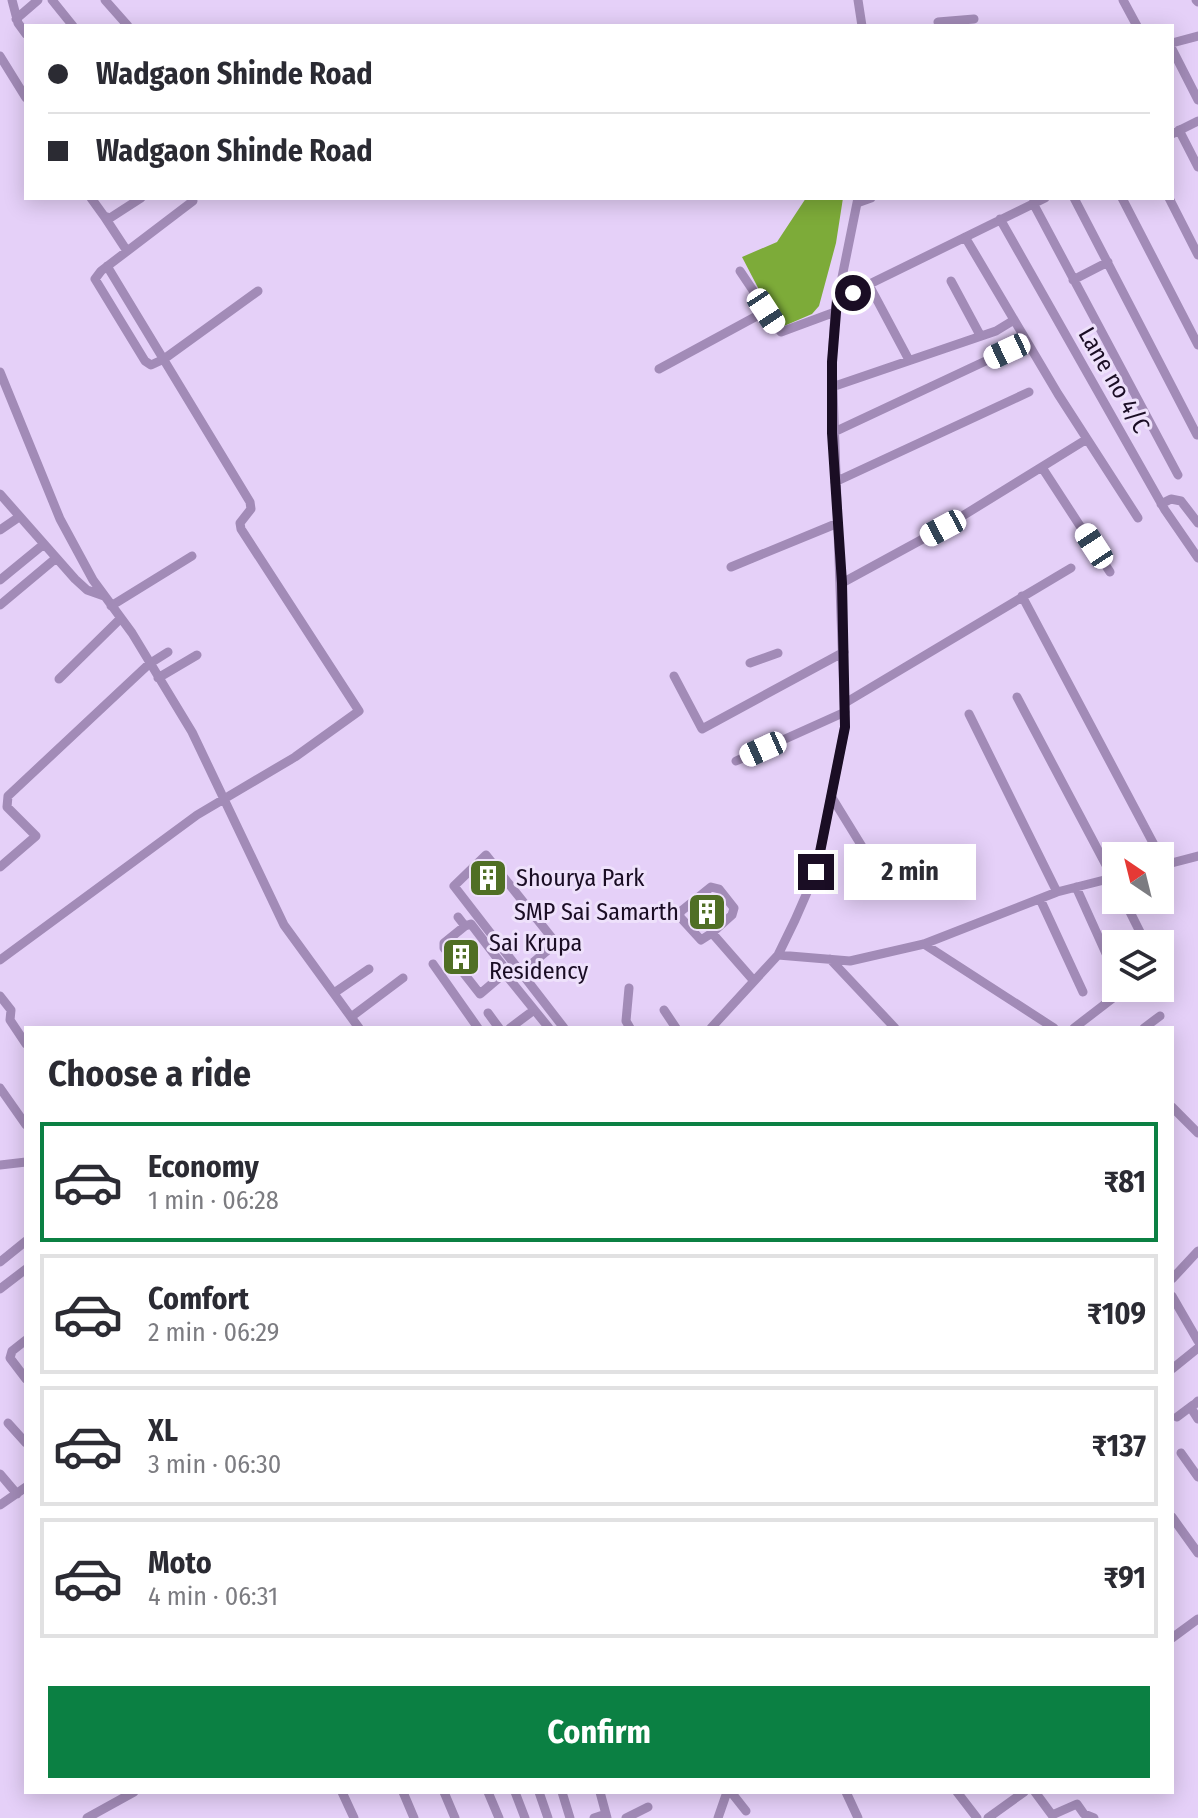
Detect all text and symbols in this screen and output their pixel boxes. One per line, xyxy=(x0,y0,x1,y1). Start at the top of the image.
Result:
text: Wadgaon Shinde Road xyxy=(96,56,373,92)
text: Wadgaon Shinde Road xyxy=(96,133,373,169)
route start xyxy=(835,275,871,311)
car xyxy=(743,284,789,338)
street label: Lane no 4/C xyxy=(1073,322,1155,438)
car xyxy=(980,330,1034,372)
car xyxy=(916,506,970,550)
car xyxy=(1071,519,1117,573)
car xyxy=(736,728,790,770)
north arrow xyxy=(1102,842,1174,914)
map controls xyxy=(1102,842,1174,1002)
callout: 2 min xyxy=(844,844,976,900)
route end xyxy=(798,854,834,890)
text: 2 min xyxy=(881,856,939,887)
building icon: Shourya Park xyxy=(467,857,509,899)
place label: Shourya Park xyxy=(516,864,645,892)
building icon: SMP Sai Samarth xyxy=(686,891,728,933)
place label: SMP Sai Samarth xyxy=(514,898,679,926)
place label: Sai Krupa Residency xyxy=(489,929,589,985)
button: layers xyxy=(1102,930,1174,1002)
building icon: Sai Krupa Residency xyxy=(440,936,482,978)
text: Choose a ride xyxy=(48,1052,251,1096)
icon: car xyxy=(52,1146,124,1218)
text: Economy xyxy=(148,1149,259,1185)
text: ₹81 xyxy=(1104,1164,1146,1200)
text: 1 min · 06:28 xyxy=(148,1185,279,1216)
icon: car xyxy=(52,1278,124,1350)
text: Comfort xyxy=(148,1281,249,1317)
text: ₹109 xyxy=(1087,1296,1146,1332)
text: 2 min · 06:29 xyxy=(148,1317,279,1348)
icon: car xyxy=(52,1410,124,1482)
text: XL xyxy=(148,1413,178,1449)
text: ₹137 xyxy=(1092,1428,1146,1464)
text: 3 min · 06:30 xyxy=(148,1449,281,1480)
icon: car xyxy=(52,1542,124,1614)
text: Moto xyxy=(148,1545,212,1581)
text: ₹91 xyxy=(1104,1560,1146,1596)
text: 4 min · 06:31 xyxy=(148,1581,278,1612)
button: Confirm xyxy=(48,1686,1150,1778)

